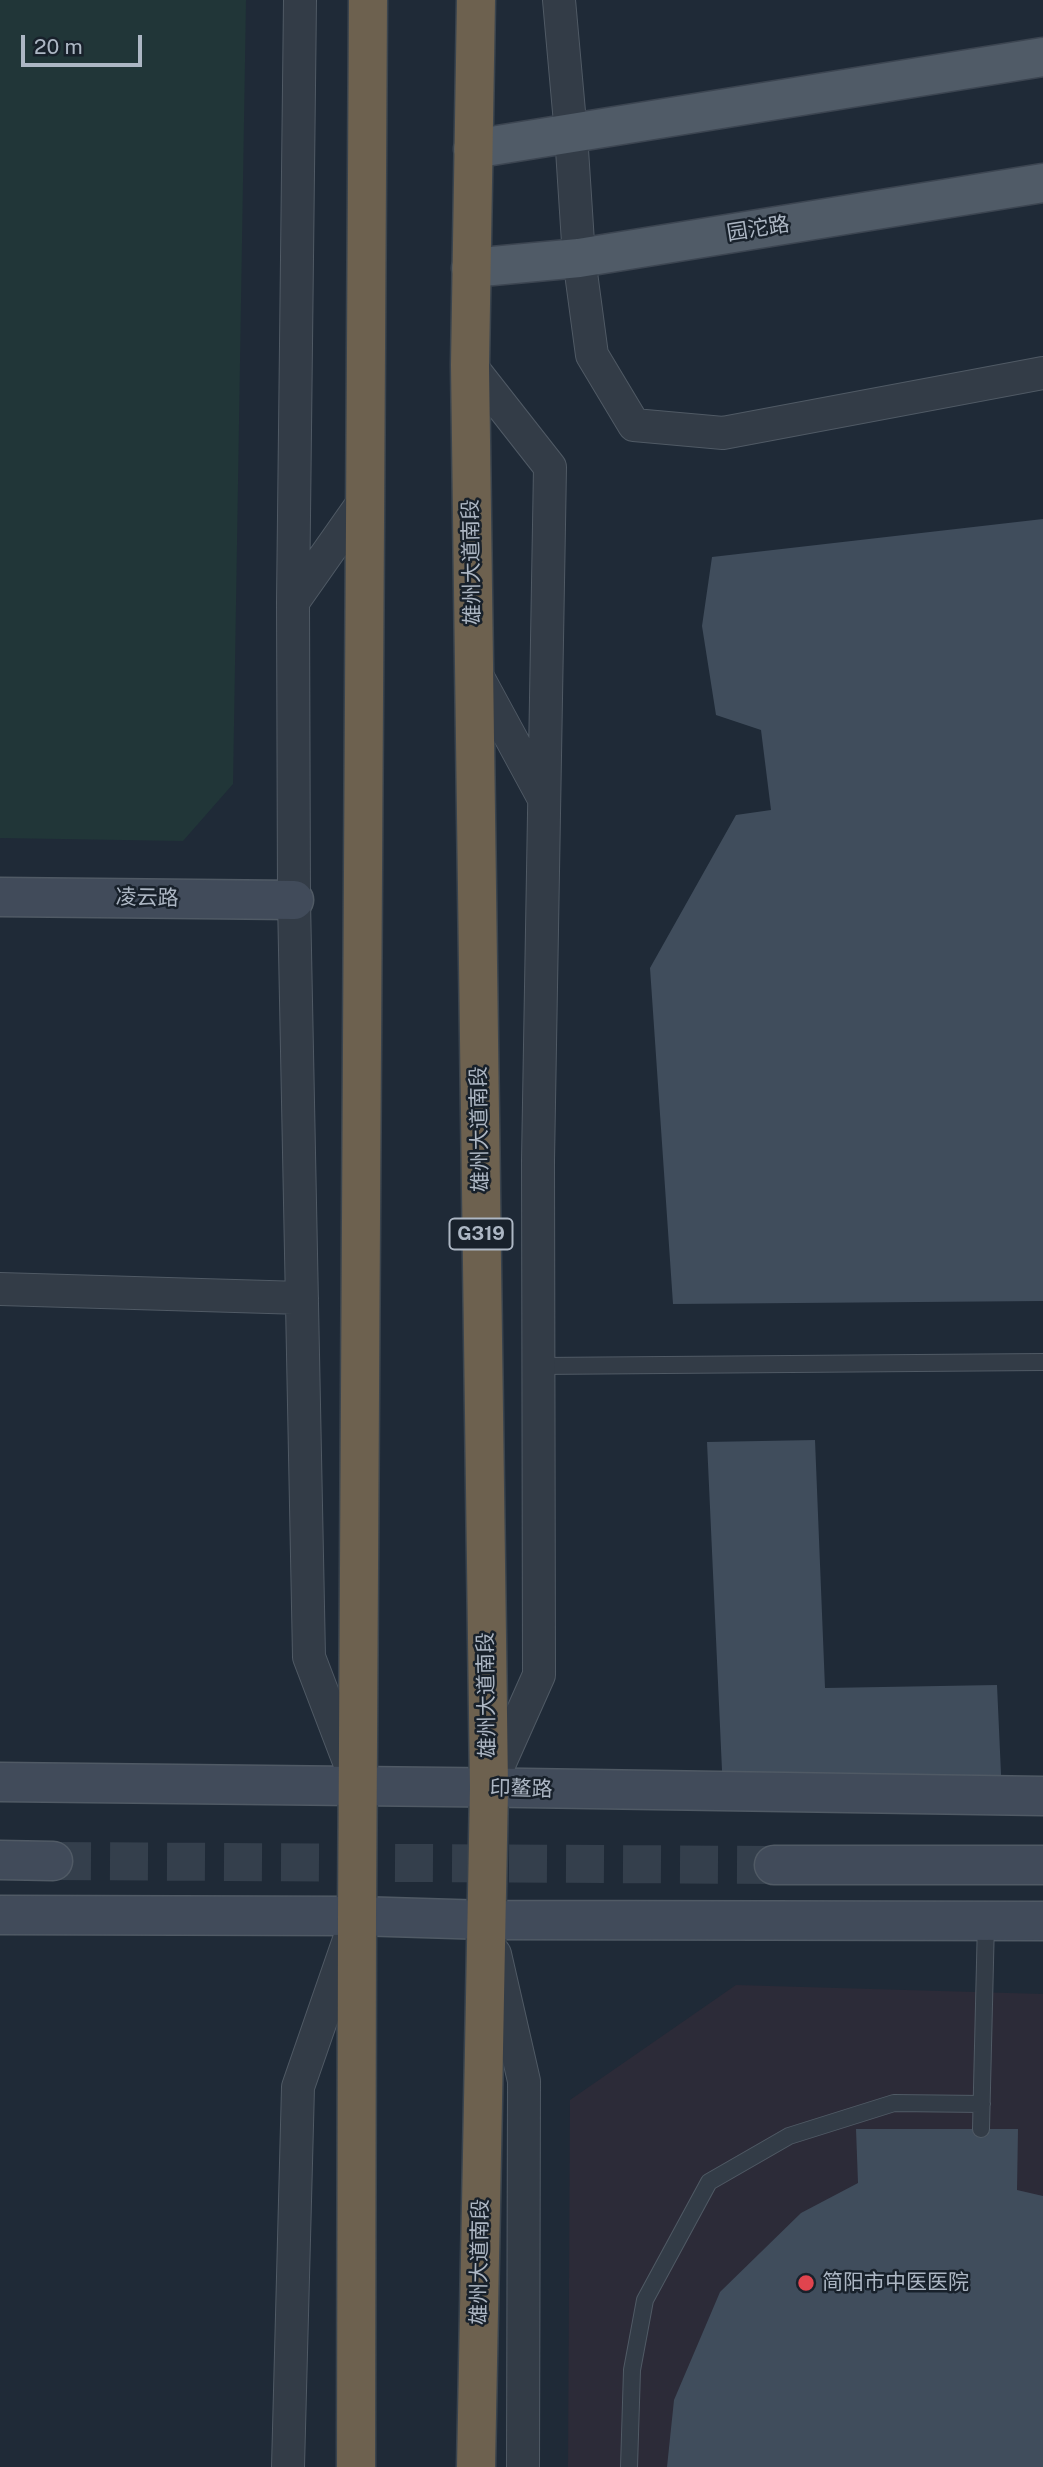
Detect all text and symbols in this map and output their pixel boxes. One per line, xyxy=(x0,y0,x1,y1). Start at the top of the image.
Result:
scale bar xyxy=(24,21,145,65)
text: 20 m xyxy=(34,34,83,59)
street label: 园沱路 xyxy=(725,212,791,246)
street label: 雄州大道南段 xyxy=(458,499,486,625)
street label: 凌云路 xyxy=(115,885,179,911)
street label: 雄州大道南段 xyxy=(466,1066,494,1192)
road number: G319 xyxy=(449,1218,512,1250)
street label: 雄州大道南段 xyxy=(473,1632,501,1758)
street label: 印鳌路 xyxy=(489,1776,553,1802)
street label: 雄州大道南段 xyxy=(466,2199,494,2325)
place label: 简阳市中医医院 xyxy=(822,2270,969,2296)
marker: 简阳市中医医院 xyxy=(796,2273,816,2293)

